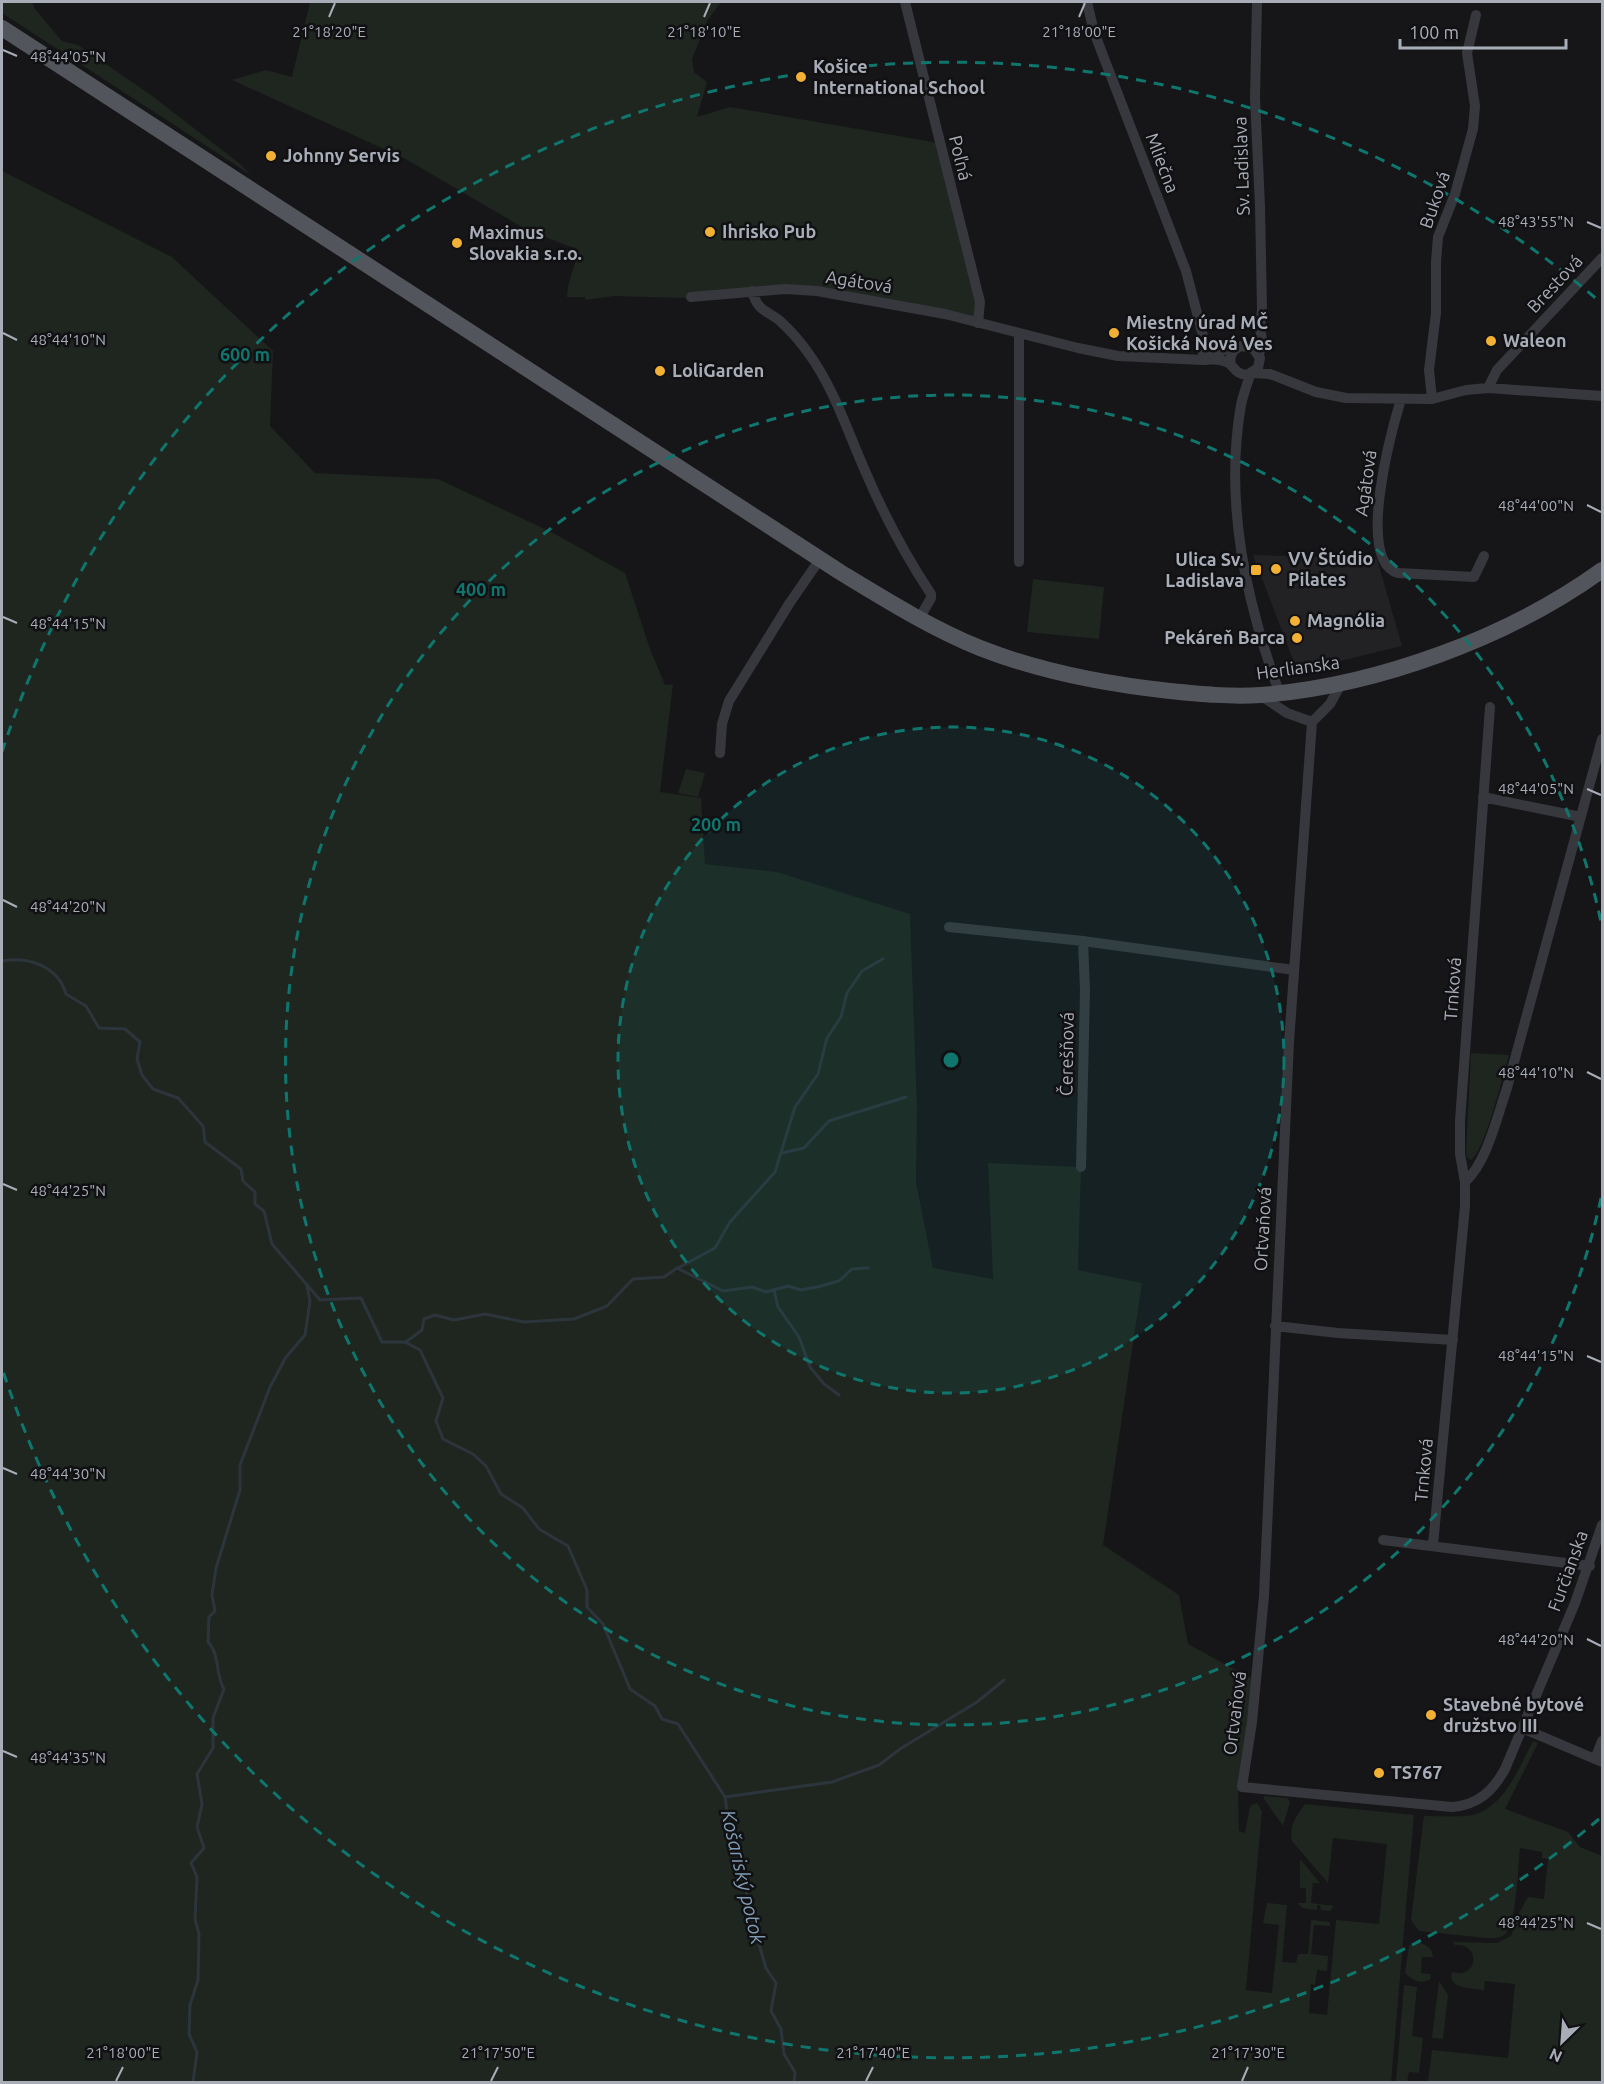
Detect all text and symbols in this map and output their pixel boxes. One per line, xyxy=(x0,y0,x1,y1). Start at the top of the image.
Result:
scale bar xyxy=(1400,12,1566,50)
text: 100 m xyxy=(1409,22,1459,42)
text: 21°18'20"E xyxy=(292,23,366,40)
text: 21°18'10"E xyxy=(667,23,741,40)
text: 21°18'00"E xyxy=(1042,23,1116,40)
text: 48°44'05"N xyxy=(30,48,106,65)
place label: Košice International School xyxy=(813,56,985,97)
marker: Košice International School xyxy=(794,70,808,84)
street label: Sv. Ladislava xyxy=(1229,116,1253,216)
street label: Mliečna xyxy=(1142,130,1183,195)
street label: Poľná xyxy=(946,133,976,182)
place label: Johnny Servis xyxy=(283,145,400,165)
marker: Johnny Servis xyxy=(264,149,278,163)
street label: Buková xyxy=(1415,169,1453,231)
text: 48°43'55"N xyxy=(1498,213,1574,230)
place label: Ihrisko Pub xyxy=(722,221,816,241)
place label: Maximus Slovakia s.r.o. xyxy=(469,222,582,263)
marker: Ihrisko Pub xyxy=(703,225,717,239)
marker: Maximus Slovakia s.r.o. xyxy=(450,236,464,250)
street label: Brestová xyxy=(1523,250,1586,316)
street label: Agátová xyxy=(825,266,894,296)
place label: Miestny úrad MČ Košická Nová Ves xyxy=(1126,311,1273,353)
marker: Miestny úrad MČ Košická Nová Ves xyxy=(1107,326,1121,340)
place label: Waleon xyxy=(1503,330,1566,350)
text: 48°44'10"N xyxy=(30,331,106,348)
marker: Waleon xyxy=(1484,334,1498,348)
text: 600 m xyxy=(220,344,270,364)
place label: LoliGarden xyxy=(672,360,764,380)
marker: LoliGarden xyxy=(653,364,667,378)
street label: Agátová xyxy=(1350,448,1380,517)
text: 48°44'00"N xyxy=(1498,497,1574,514)
place label: VV Štúdio Pilates xyxy=(1288,547,1373,589)
place label: Ulica Sv. Ladislava xyxy=(1165,549,1244,590)
marker: VV Štúdio Pilates xyxy=(1269,562,1283,576)
marker: Ulica Sv. Ladislava xyxy=(1249,563,1263,577)
text: 400 m xyxy=(456,579,506,599)
place label: Magnólia xyxy=(1307,610,1385,630)
marker: Magnólia xyxy=(1288,614,1302,628)
text: 48°44'15"N xyxy=(30,615,106,632)
place label: Pekáreň Barca xyxy=(1164,627,1285,647)
marker: Pekáreň Barca xyxy=(1290,631,1304,645)
street label: Herlianska xyxy=(1255,651,1341,683)
text: 48°44'05"N xyxy=(1498,780,1574,797)
text: 200 m xyxy=(691,814,741,834)
text: 48°44'20"N xyxy=(30,898,106,915)
street label: Trnková xyxy=(1440,956,1464,1021)
street label: Čerešňová xyxy=(1054,1012,1077,1096)
centre of rings xyxy=(941,1050,961,1070)
text: 48°44'10"N xyxy=(1498,1064,1574,1081)
text: 48°44'25"N xyxy=(30,1182,106,1199)
street label: Ortvaňová xyxy=(1250,1186,1274,1272)
text: 48°44'15"N xyxy=(1498,1347,1574,1364)
street label: Trnková xyxy=(1410,1437,1436,1503)
text: 48°44'30"N xyxy=(30,1465,106,1482)
street label: Furčianska xyxy=(1543,1527,1591,1614)
text: 48°44'20"N xyxy=(1498,1631,1574,1648)
street label: Ortvaňová xyxy=(1219,1670,1249,1756)
place label: Stavebné bytové družstvo III xyxy=(1443,1694,1584,1735)
marker: Stavebné bytové družstvo III xyxy=(1424,1708,1438,1722)
text: 48°44'35"N xyxy=(30,1749,106,1766)
place label: TS767 xyxy=(1391,1762,1442,1782)
marker: TS767 xyxy=(1372,1766,1386,1780)
water label: Košariský potok xyxy=(717,1807,770,1947)
text: 48°44'25"N xyxy=(1498,1914,1574,1931)
north arrow xyxy=(1532,2012,1592,2072)
text: 21°18'00"E xyxy=(86,2044,160,2061)
text: 21°17'50"E xyxy=(461,2044,535,2061)
text: 21°17'40"E xyxy=(836,2044,910,2061)
text: 21°17'30"E xyxy=(1211,2044,1285,2061)
text: N xyxy=(1546,2045,1565,2066)

